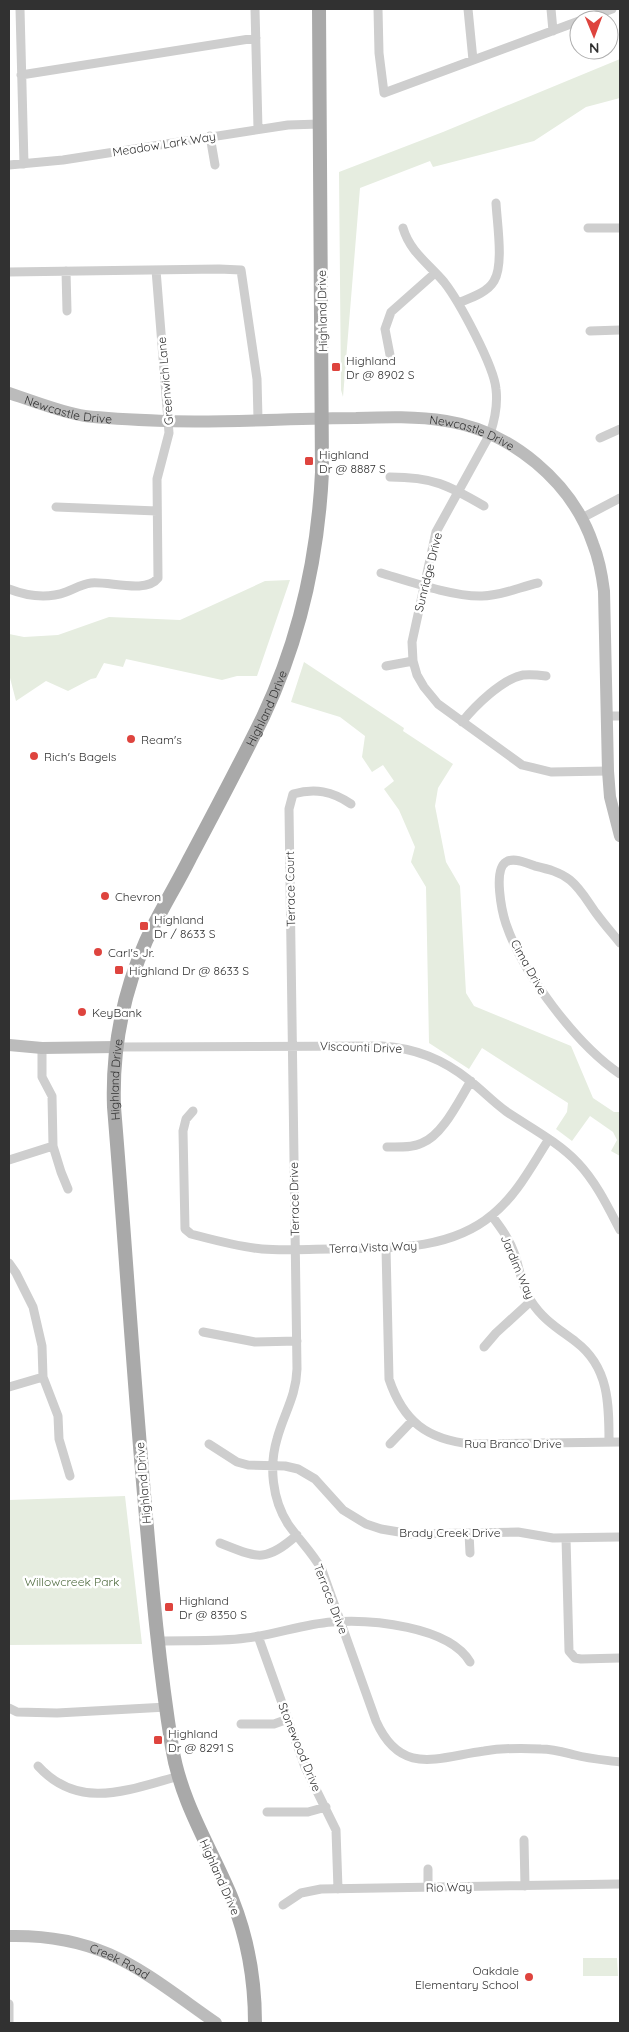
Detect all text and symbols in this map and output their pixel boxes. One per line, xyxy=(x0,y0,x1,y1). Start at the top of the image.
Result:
north arrow xyxy=(569,10,619,60)
text: N xyxy=(589,39,600,57)
street label: Meadow Lark Way xyxy=(111,128,217,160)
street label: Highland Drive xyxy=(314,270,330,352)
street label: Greenwich Lane xyxy=(154,336,176,426)
place label: Highland Dr @ 8902 S xyxy=(346,353,415,382)
marker: Highland Dr @ 8902 S xyxy=(330,361,342,373)
street label: Newcastle Drive xyxy=(23,392,113,426)
street label: Newcastle Drive xyxy=(429,411,518,453)
place label: Highland Dr @ 8887 S xyxy=(319,447,386,476)
marker: Highland Dr @ 8887 S xyxy=(303,455,315,467)
street label: Sunridge Drive xyxy=(411,531,445,613)
street label: Highland Drive xyxy=(242,668,290,749)
place label: Ream's xyxy=(141,732,182,747)
marker: Ream's xyxy=(125,733,137,745)
place label: Rich's Bagels xyxy=(44,749,117,764)
marker: Rich's Bagels xyxy=(28,750,40,762)
street label: Terrace Court xyxy=(282,851,298,927)
place label: Chevron xyxy=(115,889,161,904)
marker: Chevron xyxy=(99,890,111,902)
place label: Highland Dr / 8633 S xyxy=(154,912,216,941)
marker: Highland Dr / 8633 S xyxy=(138,920,150,932)
street label: Cima Drive xyxy=(508,937,550,997)
place label: Carl's Jr. xyxy=(108,945,154,960)
marker: Carl's Jr. xyxy=(92,946,104,958)
place label: Highland Dr @ 8633 S xyxy=(129,963,249,978)
marker: Highland Dr @ 8633 S xyxy=(113,964,125,976)
place label: KeyBank xyxy=(92,1005,142,1020)
marker: KeyBank xyxy=(76,1006,88,1018)
street label: Highland Drive xyxy=(106,1038,125,1121)
street label: Viscounti Drive xyxy=(320,1038,403,1056)
street label: Terrace Drive xyxy=(286,1162,302,1236)
street label: Jardim Way xyxy=(498,1233,538,1301)
street label: Terra Vista Way xyxy=(328,1238,418,1256)
street label: Rua Branco Drive xyxy=(464,1436,562,1451)
street label: Highland Drive xyxy=(132,1441,154,1524)
street label: Brady Creek Drive xyxy=(399,1525,501,1540)
street label: Terrace Drive xyxy=(311,1562,351,1636)
park label: Willowcreek Park xyxy=(24,1574,120,1589)
place label: Highland Dr @ 8350 S xyxy=(179,1593,247,1622)
marker: Highland Dr @ 8350 S xyxy=(163,1601,175,1613)
street label: Stonewood Drive xyxy=(275,1700,325,1794)
place label: Highland Dr @ 8291 S xyxy=(168,1726,234,1755)
marker: Highland Dr @ 8291 S xyxy=(152,1734,164,1746)
street label: Highland Drive xyxy=(196,1837,244,1918)
street label: Rio Way xyxy=(426,1879,472,1895)
street label: Creek Road xyxy=(88,1940,153,1982)
place label: Oakdale Elementary School xyxy=(415,1963,519,1992)
marker: Oakdale Elementary School xyxy=(523,1971,535,1983)

